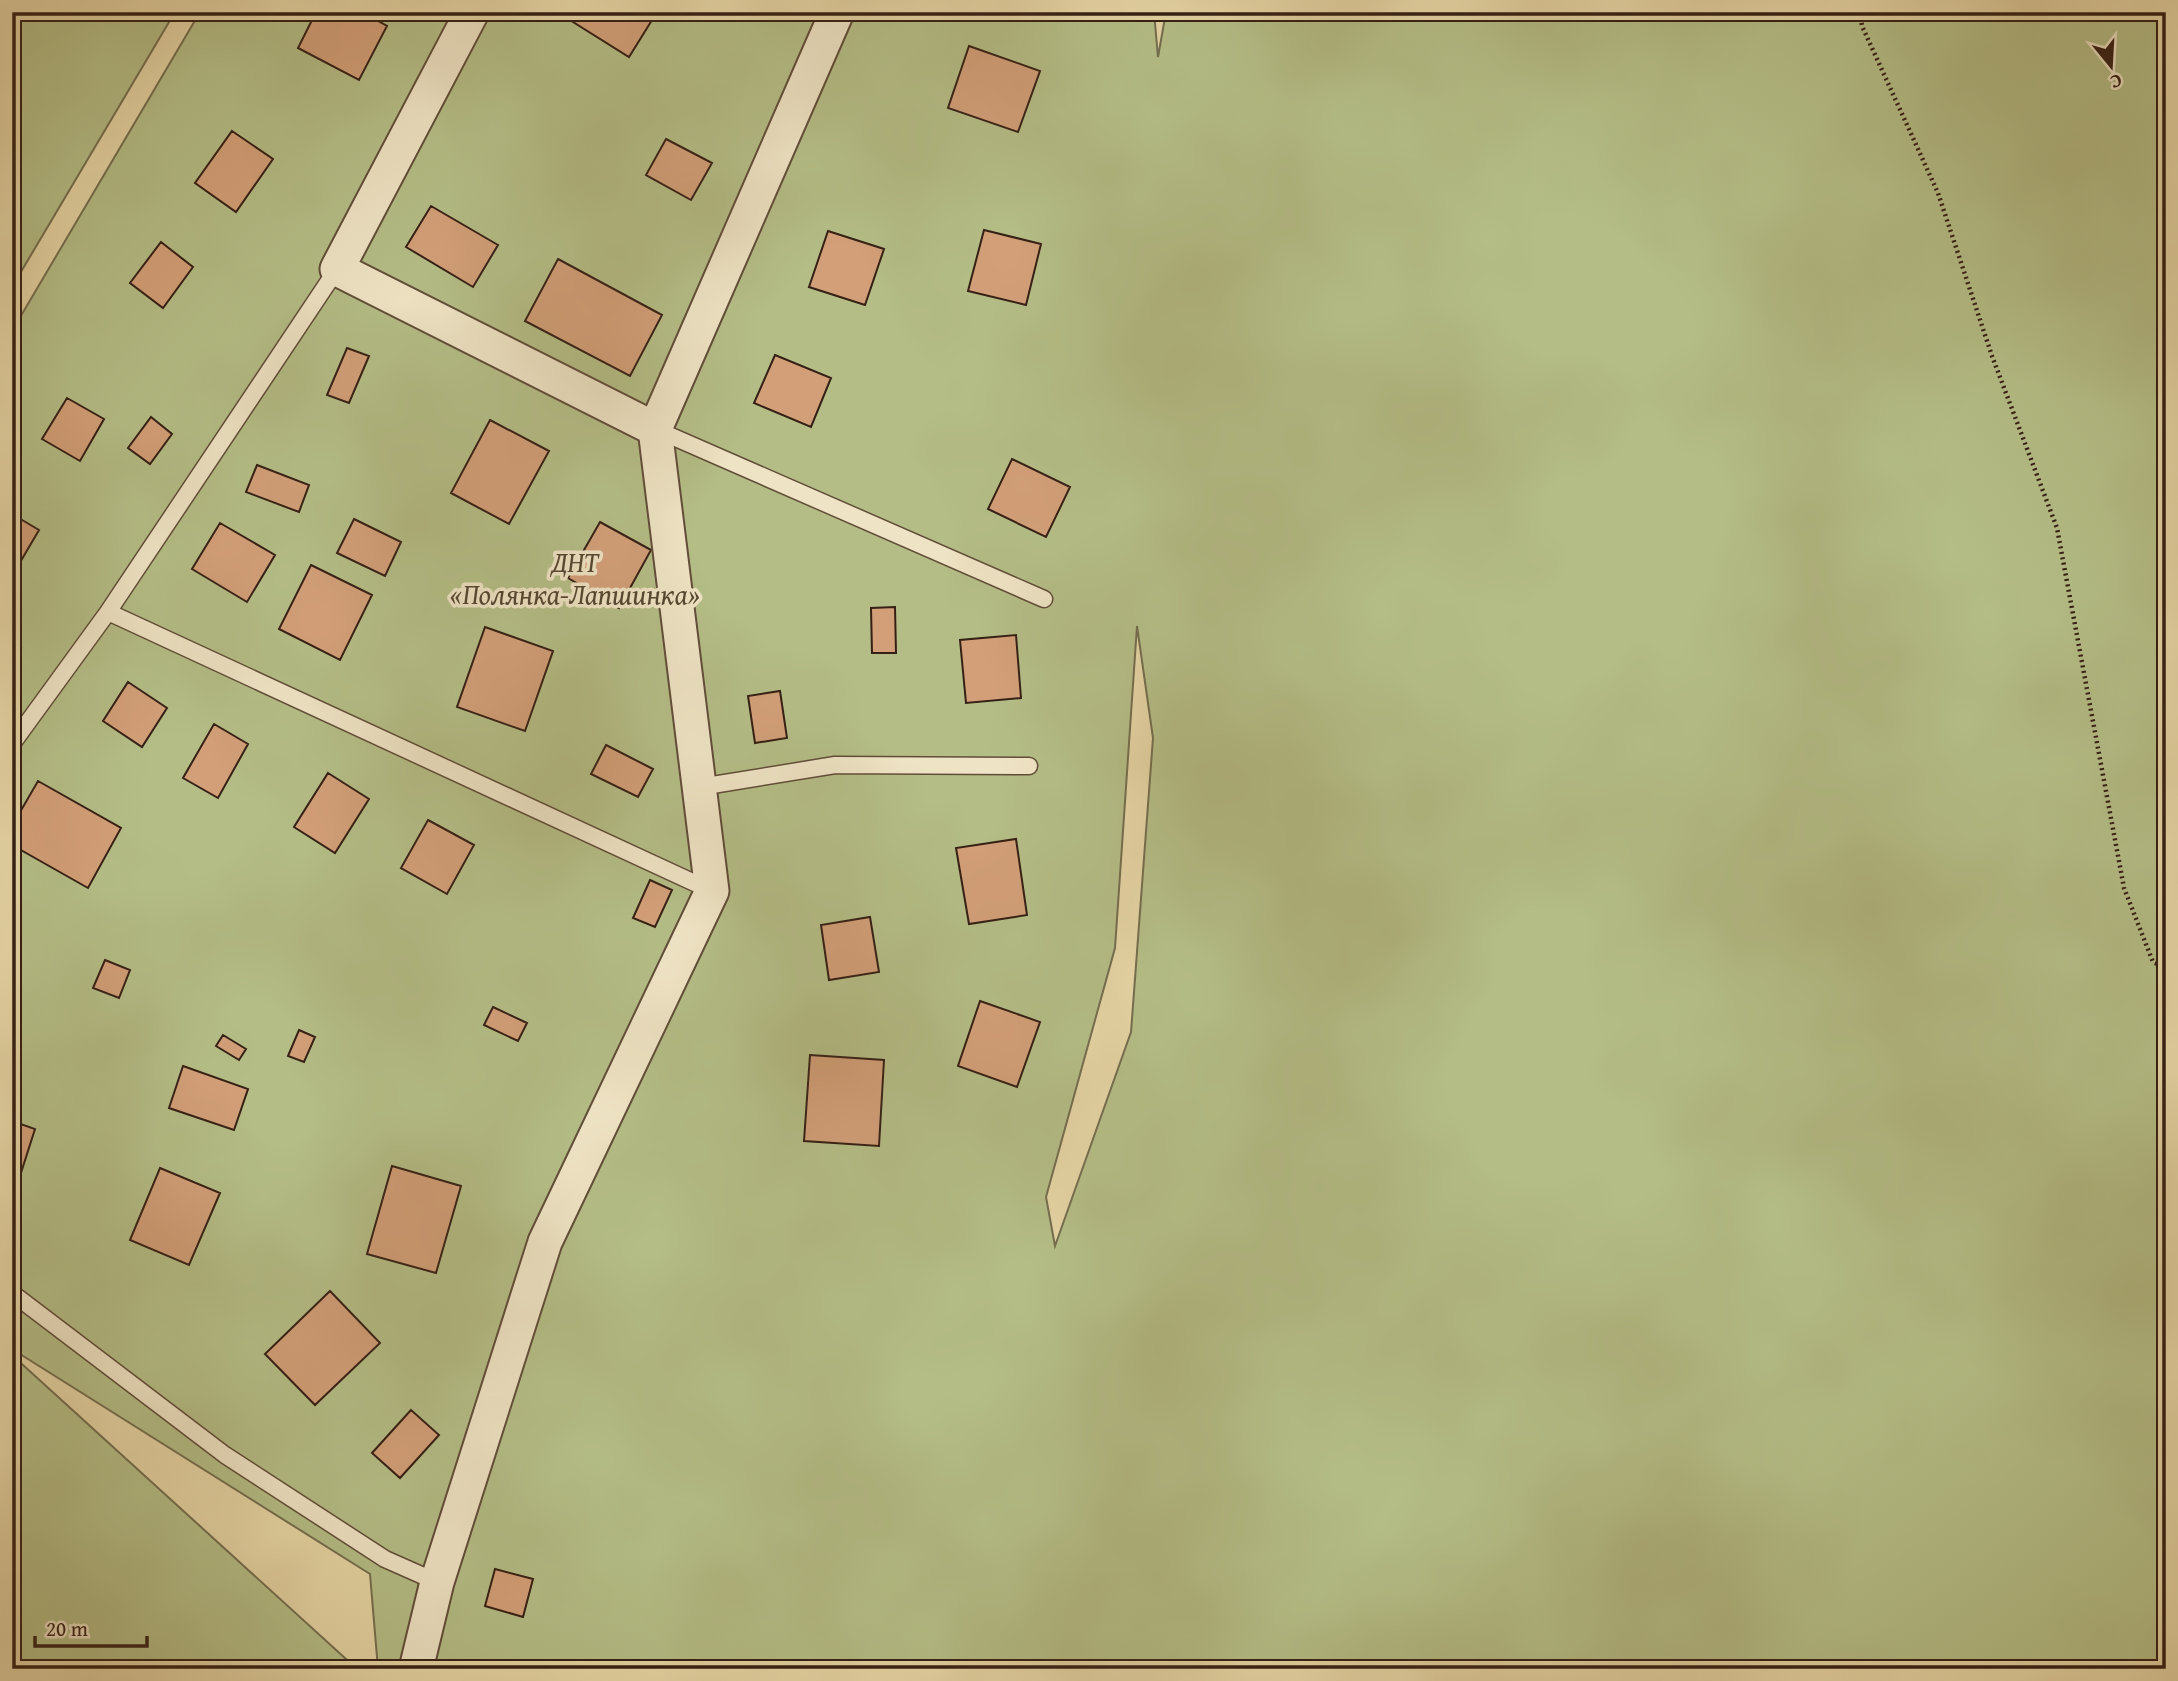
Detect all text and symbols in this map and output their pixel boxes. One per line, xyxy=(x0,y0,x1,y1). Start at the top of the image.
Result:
north arrow xyxy=(2076,32,2146,102)
text: С xyxy=(2107,67,2126,97)
park label: ДНТ «Полянка-Лапшинка» xyxy=(450,541,700,614)
scale bar xyxy=(35,1604,147,1648)
text: 20 m xyxy=(46,1613,88,1644)

